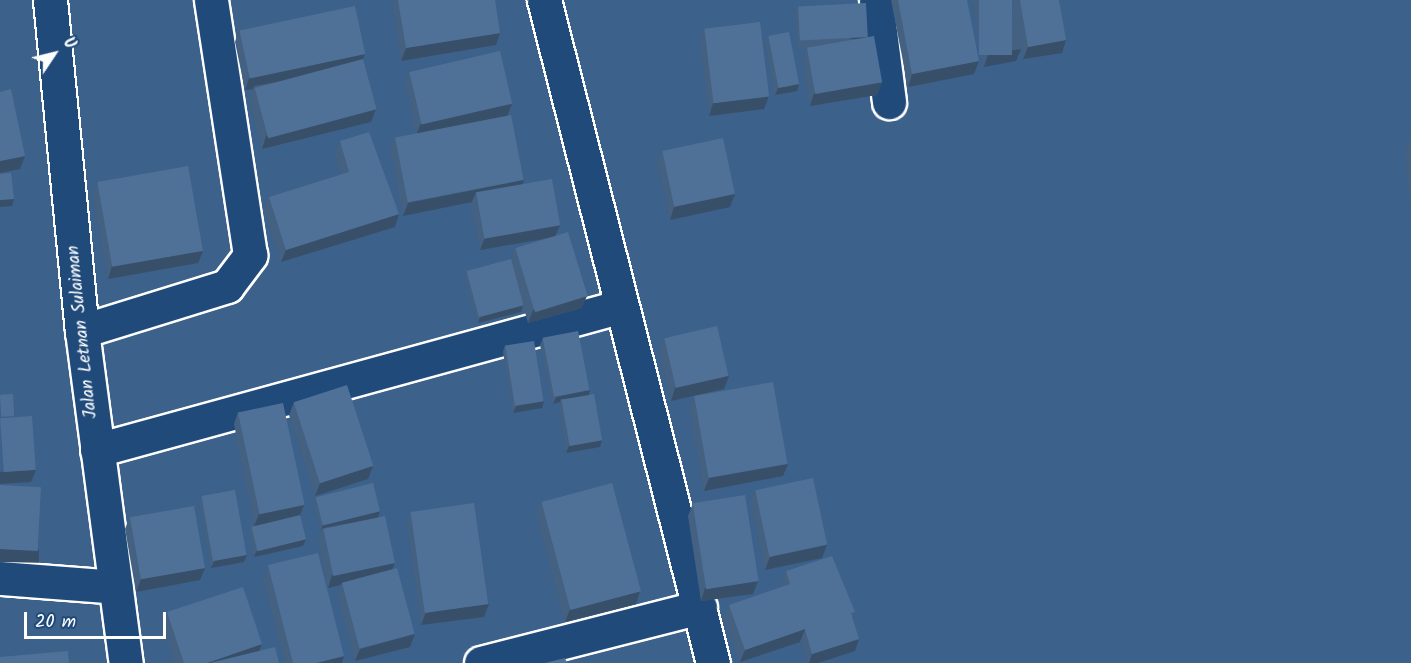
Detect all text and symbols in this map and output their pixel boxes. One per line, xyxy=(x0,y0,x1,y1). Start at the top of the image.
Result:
north arrow xyxy=(24,24,84,84)
text: U xyxy=(56,32,82,54)
street label: Jalan Letnan Sulaiman xyxy=(63,244,103,420)
scale bar xyxy=(27,600,170,638)
text: 20 m xyxy=(35,608,76,637)

